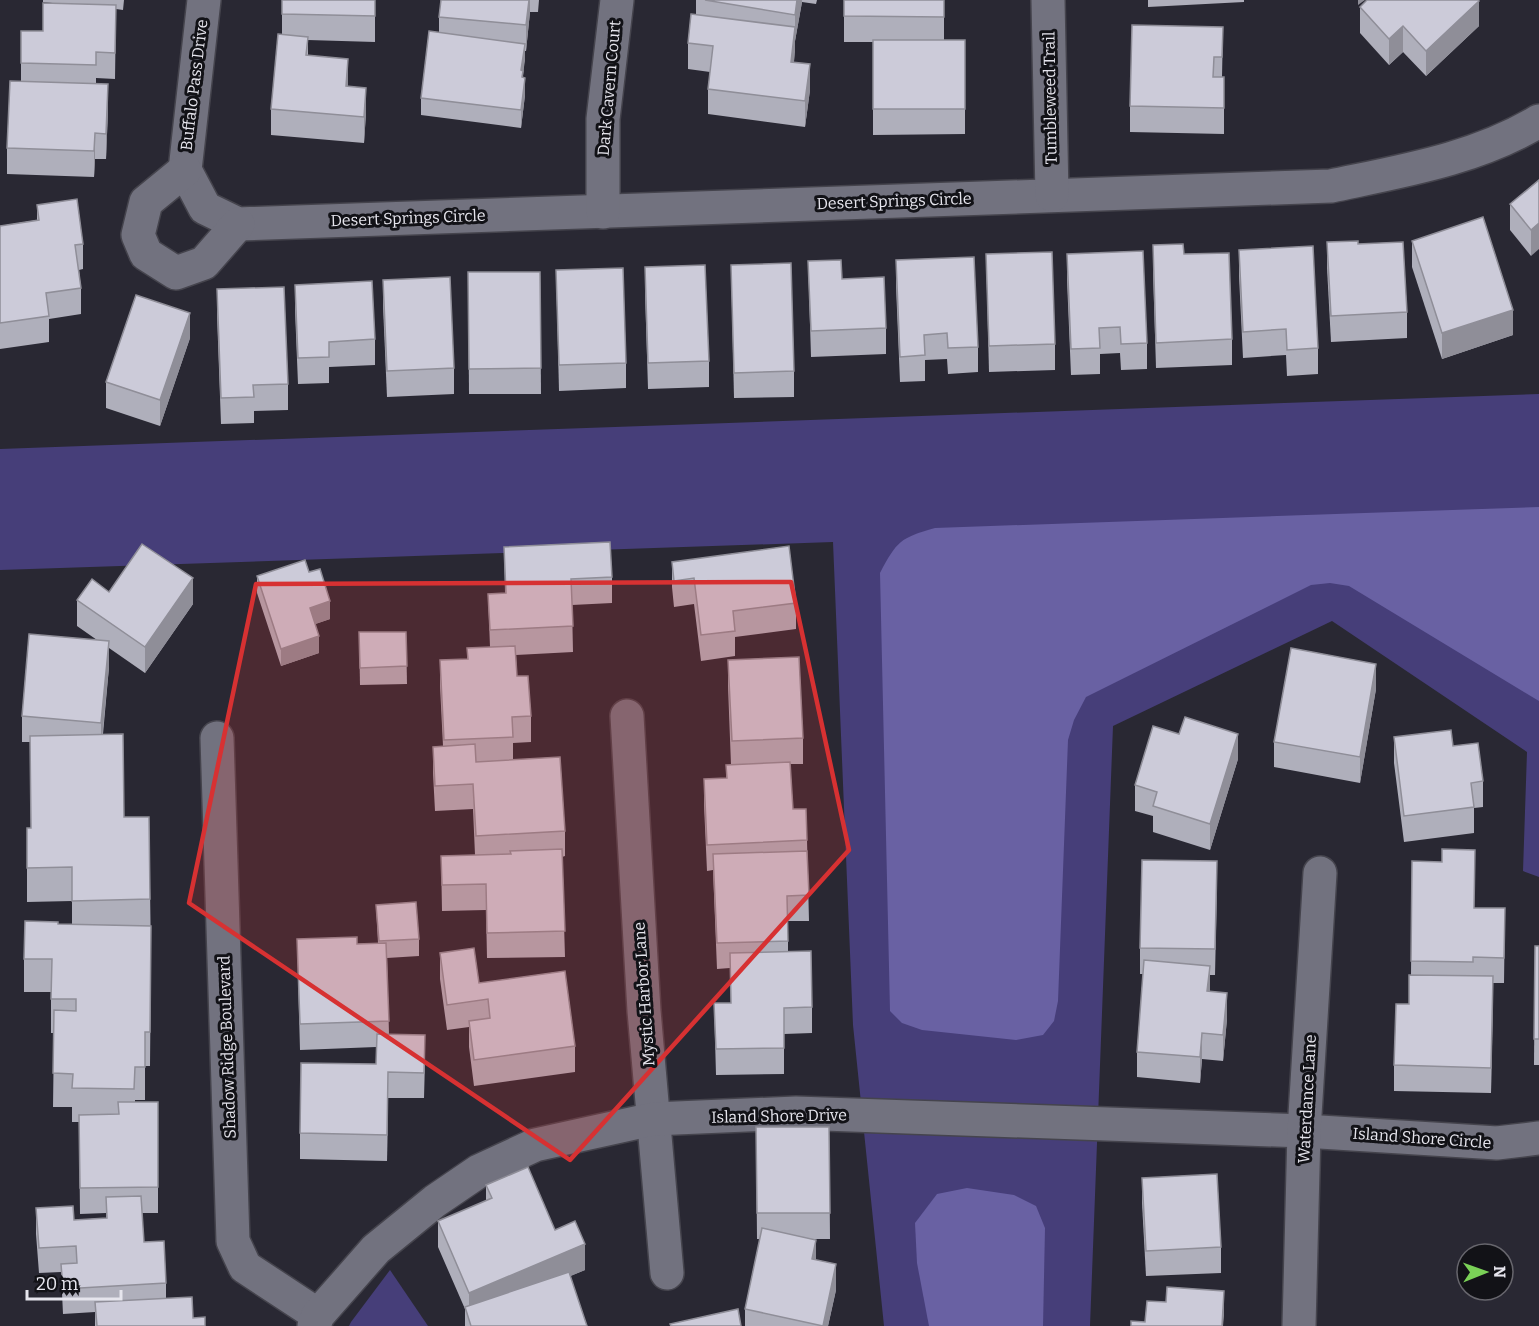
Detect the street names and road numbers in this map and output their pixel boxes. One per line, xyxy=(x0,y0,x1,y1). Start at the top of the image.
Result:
street label: Buffalo Pass Drive xyxy=(177,18,211,152)
street label: Dark Cavern Court xyxy=(594,19,624,157)
street label: Tumbleweed Trail xyxy=(1039,31,1061,165)
street label: Desert Springs Circle xyxy=(816,189,972,213)
street label: Desert Springs Circle xyxy=(330,206,486,230)
street label: Mystic Harbor Lane xyxy=(629,921,659,1067)
street label: Shadow Ridge Boulevard xyxy=(214,955,240,1139)
street label: Waterdance Lane xyxy=(1294,1034,1320,1164)
street label: Island Shore Drive xyxy=(711,1105,847,1127)
street label: Island Shore Circle xyxy=(1352,1124,1492,1152)

